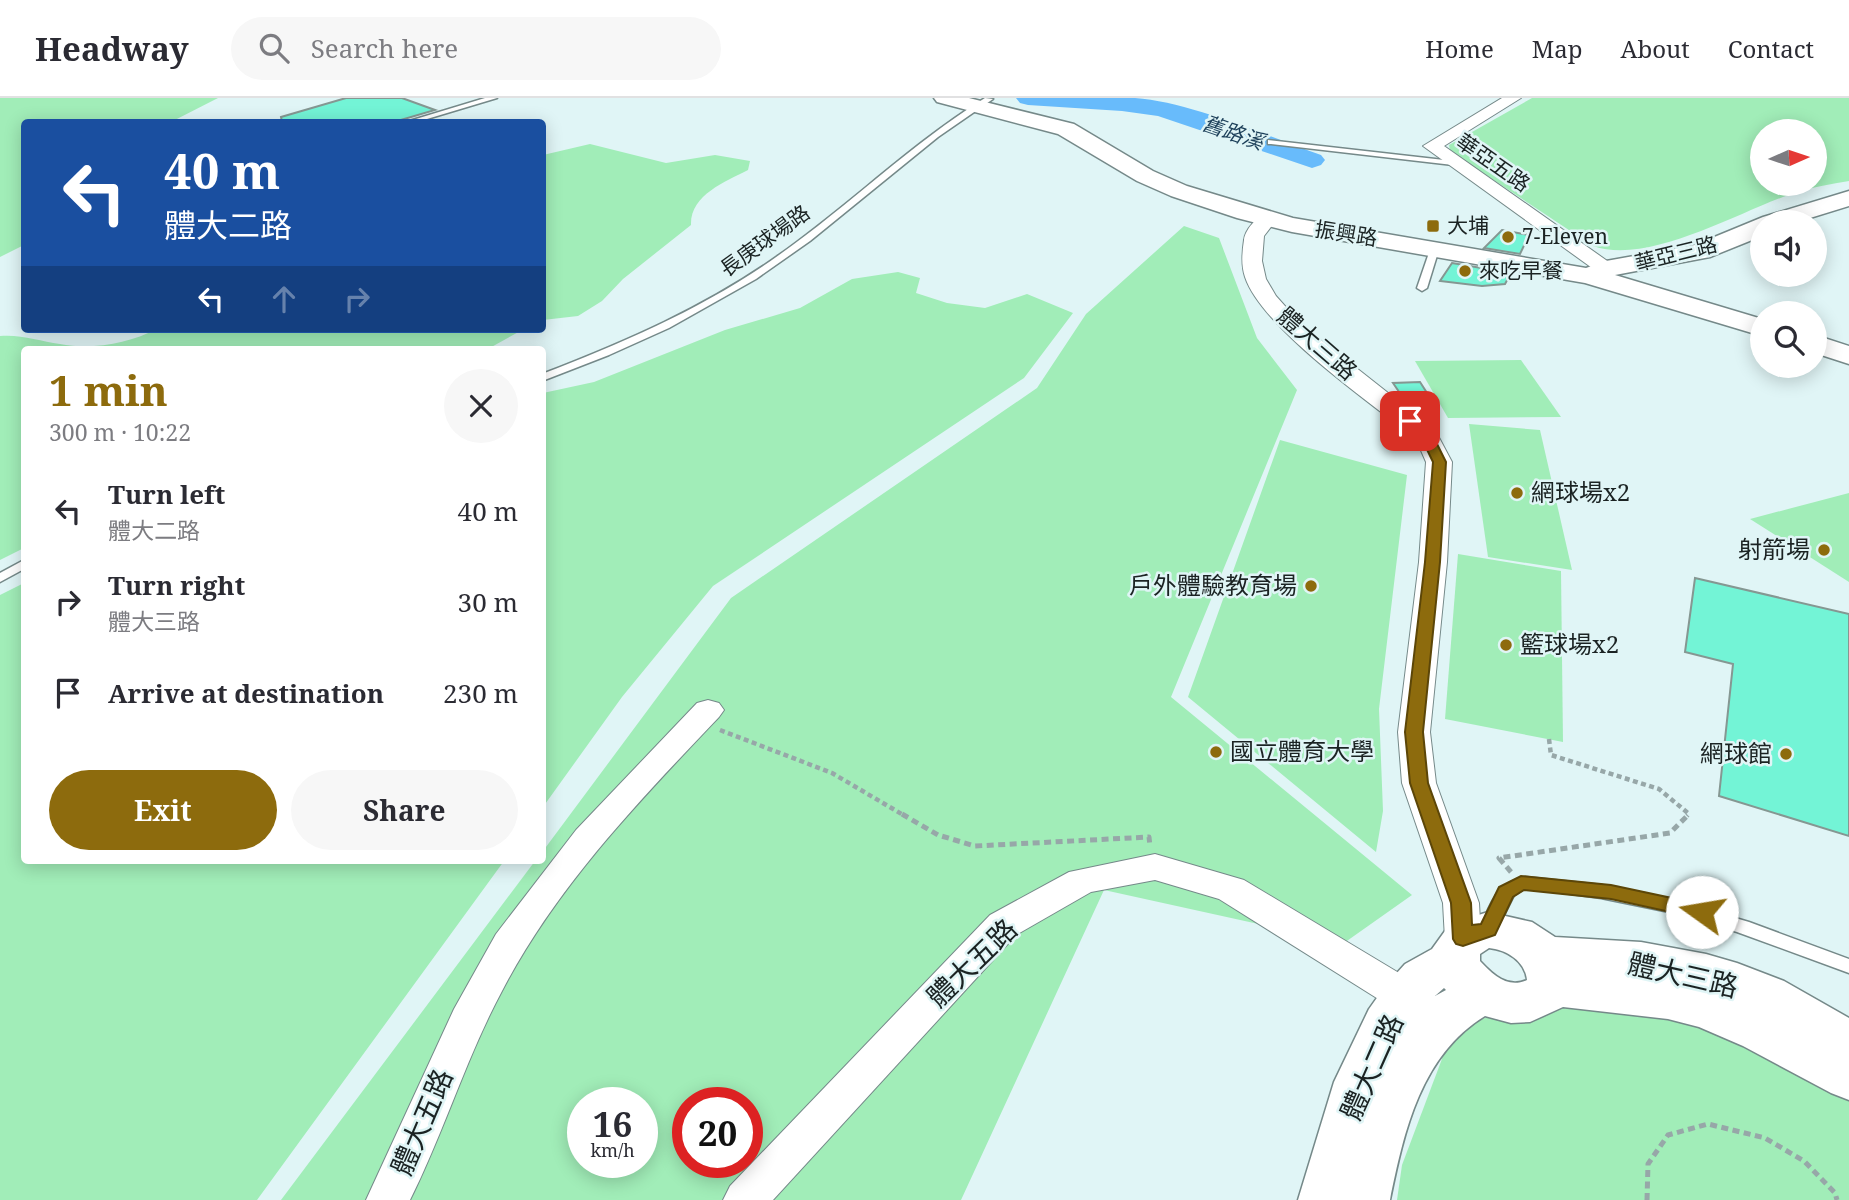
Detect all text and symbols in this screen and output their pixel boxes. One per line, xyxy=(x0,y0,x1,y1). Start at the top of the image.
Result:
search box xyxy=(231,17,721,80)
text: Headway xyxy=(35,26,189,71)
icon: search xyxy=(255,29,293,67)
text: Search here xyxy=(311,30,458,66)
text: Home xyxy=(1425,32,1494,65)
text: Map xyxy=(1532,32,1583,65)
text: About xyxy=(1621,32,1690,65)
text: Contact xyxy=(1728,32,1814,65)
water label: 舊路溪 xyxy=(1199,109,1271,157)
north arrow xyxy=(1750,119,1827,196)
map controls xyxy=(1750,119,1827,378)
street label: 華亞五路 xyxy=(1451,127,1536,198)
text: 40 m xyxy=(164,137,280,203)
icon: left xyxy=(49,147,140,238)
street label: 長庚球場路 xyxy=(714,198,815,282)
text: 體大二路 xyxy=(164,203,292,246)
button: sound xyxy=(1750,210,1827,287)
place label: 大埔 xyxy=(1447,211,1489,239)
street label: 振興路 xyxy=(1313,214,1379,252)
marker: 大埔 xyxy=(1425,218,1441,234)
place label: 7-Eleven xyxy=(1522,222,1608,250)
marker: 7-Eleven xyxy=(1500,229,1516,245)
street label: 華亞三路 xyxy=(1632,229,1720,277)
place label: 來吃早餐 xyxy=(1479,256,1563,284)
marker: 來吃早餐 xyxy=(1457,263,1473,279)
icon: left xyxy=(192,280,230,318)
icon: ahead xyxy=(265,280,303,318)
icon: right xyxy=(338,280,376,318)
street label: 體大三路 xyxy=(1271,299,1365,387)
button: search xyxy=(1750,301,1827,378)
text: 1 min xyxy=(49,361,168,418)
button: close xyxy=(444,369,518,443)
pin xyxy=(1380,391,1440,451)
icon: arrive xyxy=(1391,402,1429,440)
text: 300 m · 10:22 xyxy=(49,416,191,448)
place label: 網球場x2 xyxy=(1531,475,1630,508)
text: Turn left xyxy=(108,476,225,512)
marker: 網球場x2 xyxy=(1509,485,1525,501)
icon: left xyxy=(49,492,87,530)
text: 40 m xyxy=(458,493,518,529)
text: 體大二路 xyxy=(108,514,200,546)
place label: 射箭場 xyxy=(1738,532,1810,565)
marker: 射箭場 xyxy=(1816,542,1832,558)
text: Turn right xyxy=(108,567,245,603)
place label: 戶外體驗教育場 xyxy=(1129,568,1297,601)
marker: 戶外體驗教育場 xyxy=(1303,578,1319,594)
icon: right xyxy=(49,583,87,621)
text: 30 m xyxy=(458,584,518,620)
text: 體大三路 xyxy=(108,605,200,637)
place label: 籃球場x2 xyxy=(1520,627,1619,660)
marker: 籃球場x2 xyxy=(1498,637,1514,653)
icon: arrive xyxy=(49,674,87,712)
text: Arrive at destination xyxy=(108,675,384,711)
text: 230 m xyxy=(443,675,518,711)
place label: 國立體育大學 xyxy=(1230,734,1374,767)
place label: 網球館 xyxy=(1700,736,1772,769)
marker: 國立體育大學 xyxy=(1208,744,1224,760)
marker: 網球館 xyxy=(1778,746,1794,762)
button: Exit xyxy=(49,770,277,850)
button: Share xyxy=(291,770,518,850)
position arrow xyxy=(1665,875,1739,949)
street label: 體大五路 xyxy=(918,910,1025,1015)
street label: 體大三路 xyxy=(1624,943,1742,1005)
street label: 體大二路 xyxy=(1331,1008,1411,1125)
street label: 體大五路 xyxy=(382,1063,460,1181)
speed limit sign: 20 xyxy=(672,1087,763,1178)
text: 16 xyxy=(593,1100,632,1147)
text: km/h xyxy=(590,1138,635,1162)

